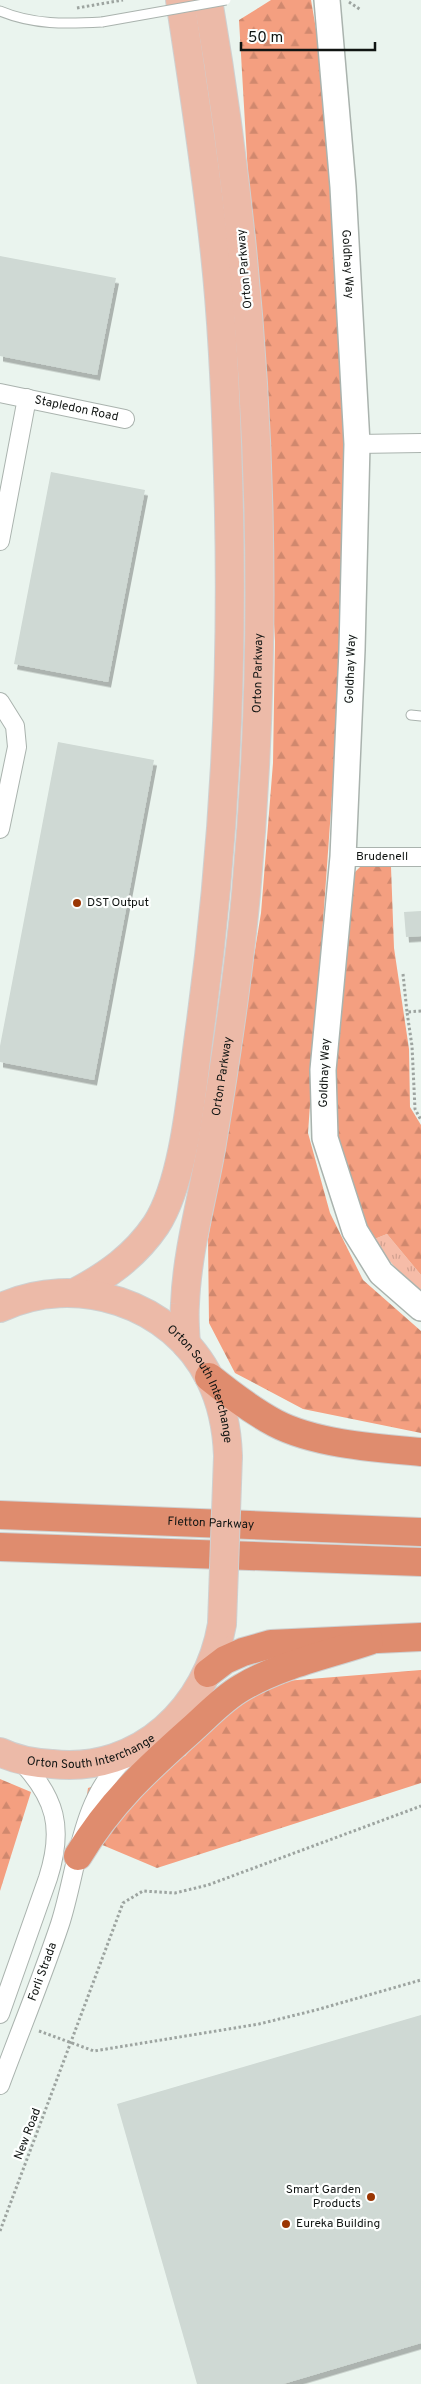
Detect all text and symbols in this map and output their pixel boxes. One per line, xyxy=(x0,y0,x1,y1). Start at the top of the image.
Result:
scale bar xyxy=(241,20,375,52)
text: 50 m xyxy=(248,29,283,48)
street label: Orton Parkway xyxy=(234,228,256,310)
street label: Goldhay Way xyxy=(337,229,357,299)
street label: Stapledon Road xyxy=(33,392,120,425)
street label: Orton Parkway xyxy=(249,633,267,713)
street label: Goldhay Way xyxy=(342,634,360,704)
street label: Brudenell xyxy=(356,849,408,865)
place label: DST Output xyxy=(87,895,149,911)
marker: DST Output xyxy=(71,897,83,909)
street label: Orton Parkway xyxy=(209,1036,237,1117)
street label: Goldhay Way xyxy=(316,1038,334,1108)
street label: Orton South Interchange xyxy=(163,1322,235,1444)
street label: Fletton Parkway xyxy=(167,1514,255,1533)
street label: Orton South Interchange xyxy=(25,1731,159,1773)
street label: Forli Strada xyxy=(25,1940,61,2003)
street label: New Road xyxy=(11,2106,45,2162)
place label: Smart Garden Products xyxy=(286,2182,361,2212)
marker: Smart Garden Products xyxy=(365,2191,377,2203)
place label: Eureka Building xyxy=(296,2216,380,2232)
marker: Eureka Building xyxy=(280,2218,292,2230)

